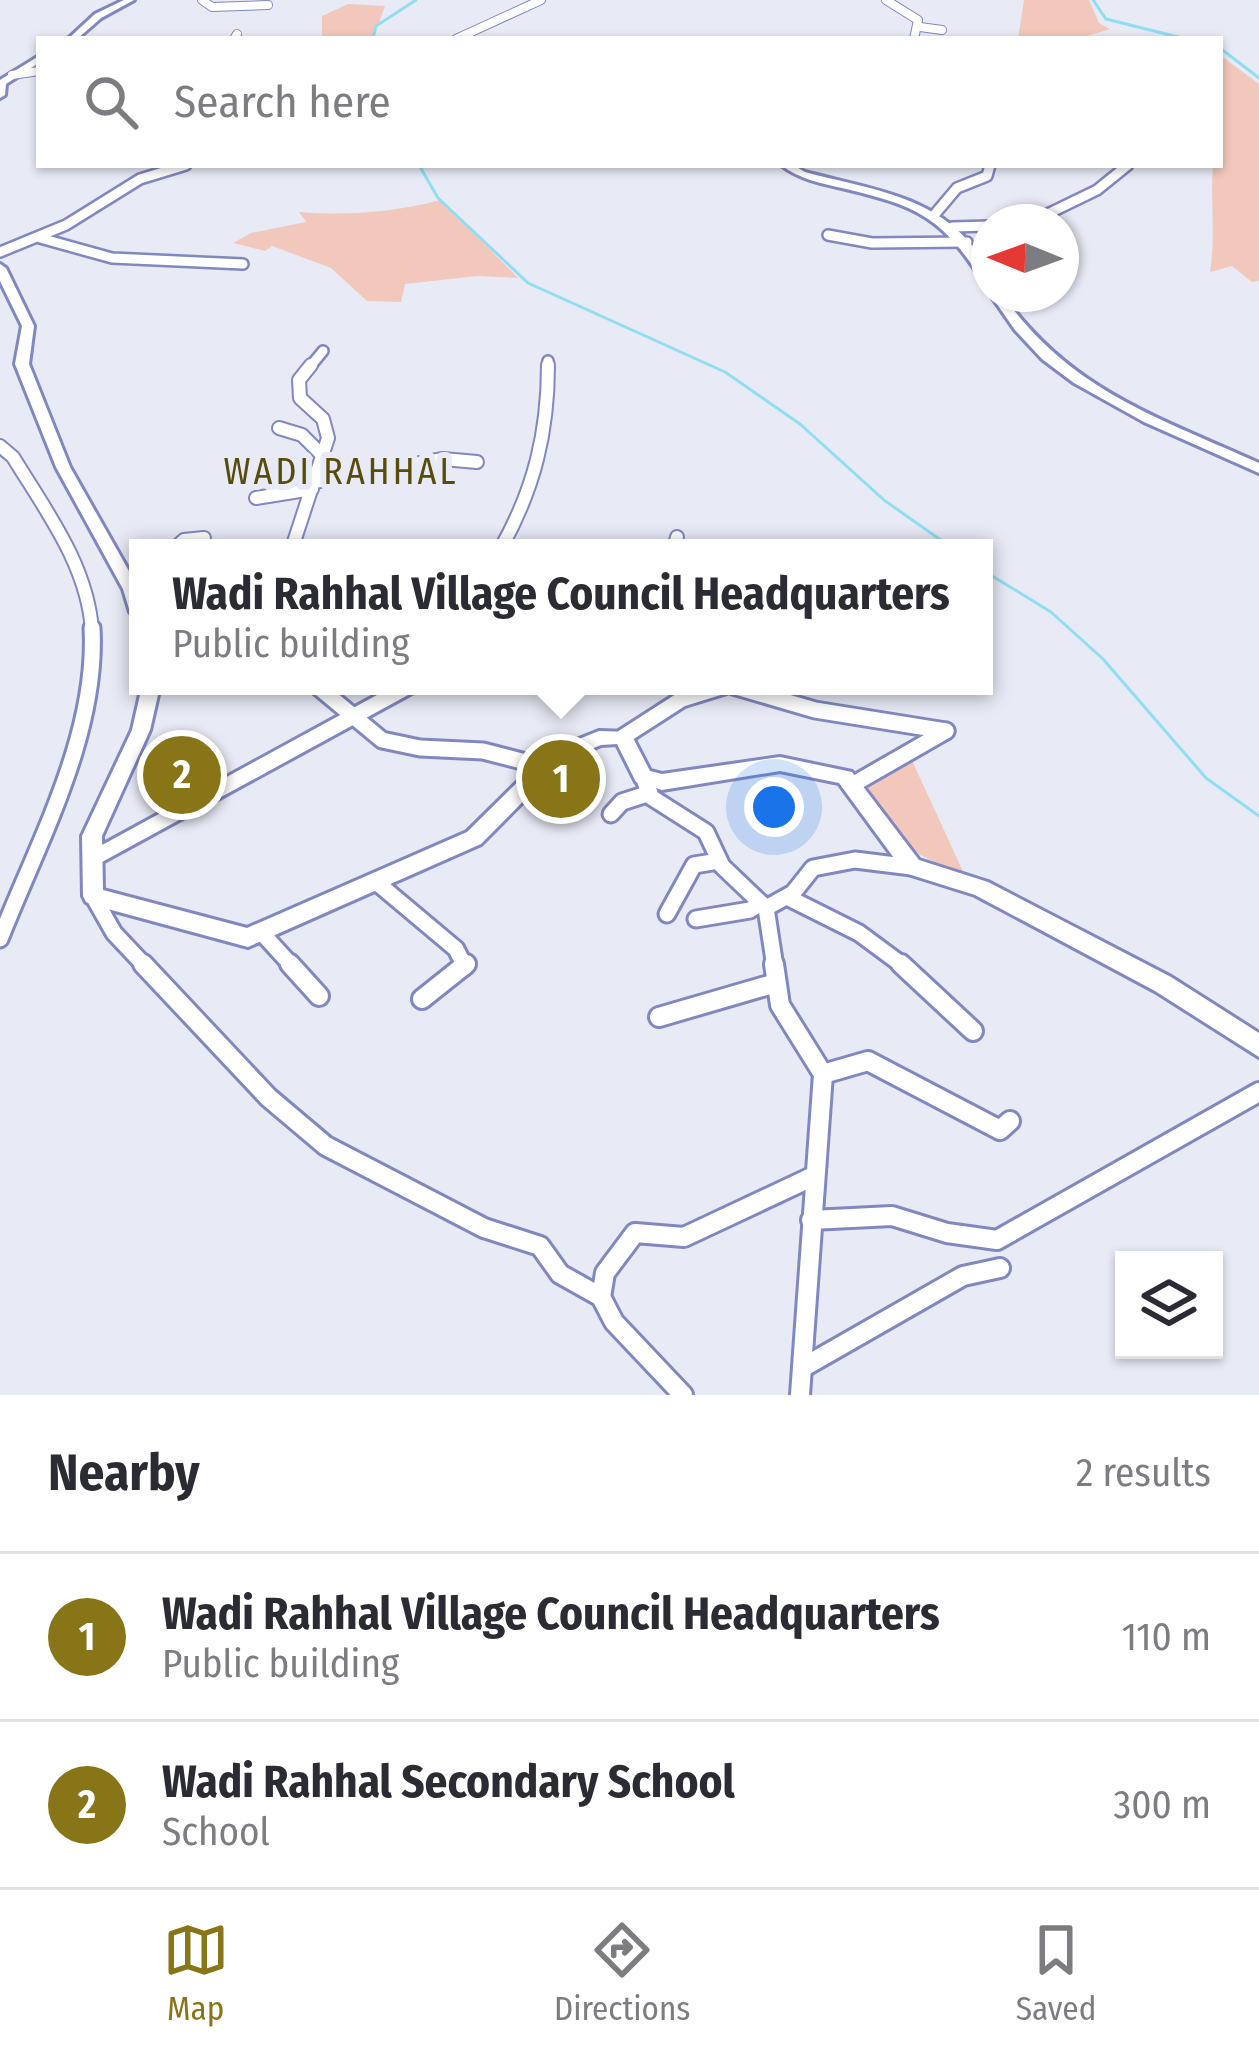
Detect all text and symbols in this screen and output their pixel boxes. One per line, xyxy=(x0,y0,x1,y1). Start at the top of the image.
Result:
search box xyxy=(36,36,1223,168)
icon: search xyxy=(78,69,144,135)
text: Search here xyxy=(174,75,391,129)
north arrow xyxy=(971,204,1079,312)
district label: WADI RAHHAL xyxy=(224,450,458,494)
popup xyxy=(129,539,993,695)
text: Wadi Rahhal Village Council Headquarters xyxy=(172,567,950,621)
text: Public building xyxy=(172,621,409,667)
pin: 2 xyxy=(143,730,221,820)
pin: 1 xyxy=(522,734,600,824)
your location xyxy=(744,777,804,837)
map controls xyxy=(1115,1251,1223,1359)
button: layers xyxy=(1115,1251,1223,1359)
text: Nearby xyxy=(48,1442,200,1504)
text: 2 results xyxy=(1076,1450,1211,1496)
text: Wadi Rahhal Village Council Headquarters xyxy=(162,1587,940,1641)
text: 1 xyxy=(79,1614,95,1660)
text: 110 m xyxy=(1122,1614,1211,1660)
text: Public building xyxy=(162,1641,399,1687)
text: Wadi Rahhal Secondary School xyxy=(162,1755,735,1809)
text: 2 xyxy=(78,1782,96,1828)
text: 300 m xyxy=(1114,1782,1211,1828)
text: School xyxy=(162,1809,270,1855)
tab: Map xyxy=(163,1917,229,2029)
tab: Directions xyxy=(554,1917,690,2029)
tab: Saved xyxy=(1016,1917,1096,2029)

